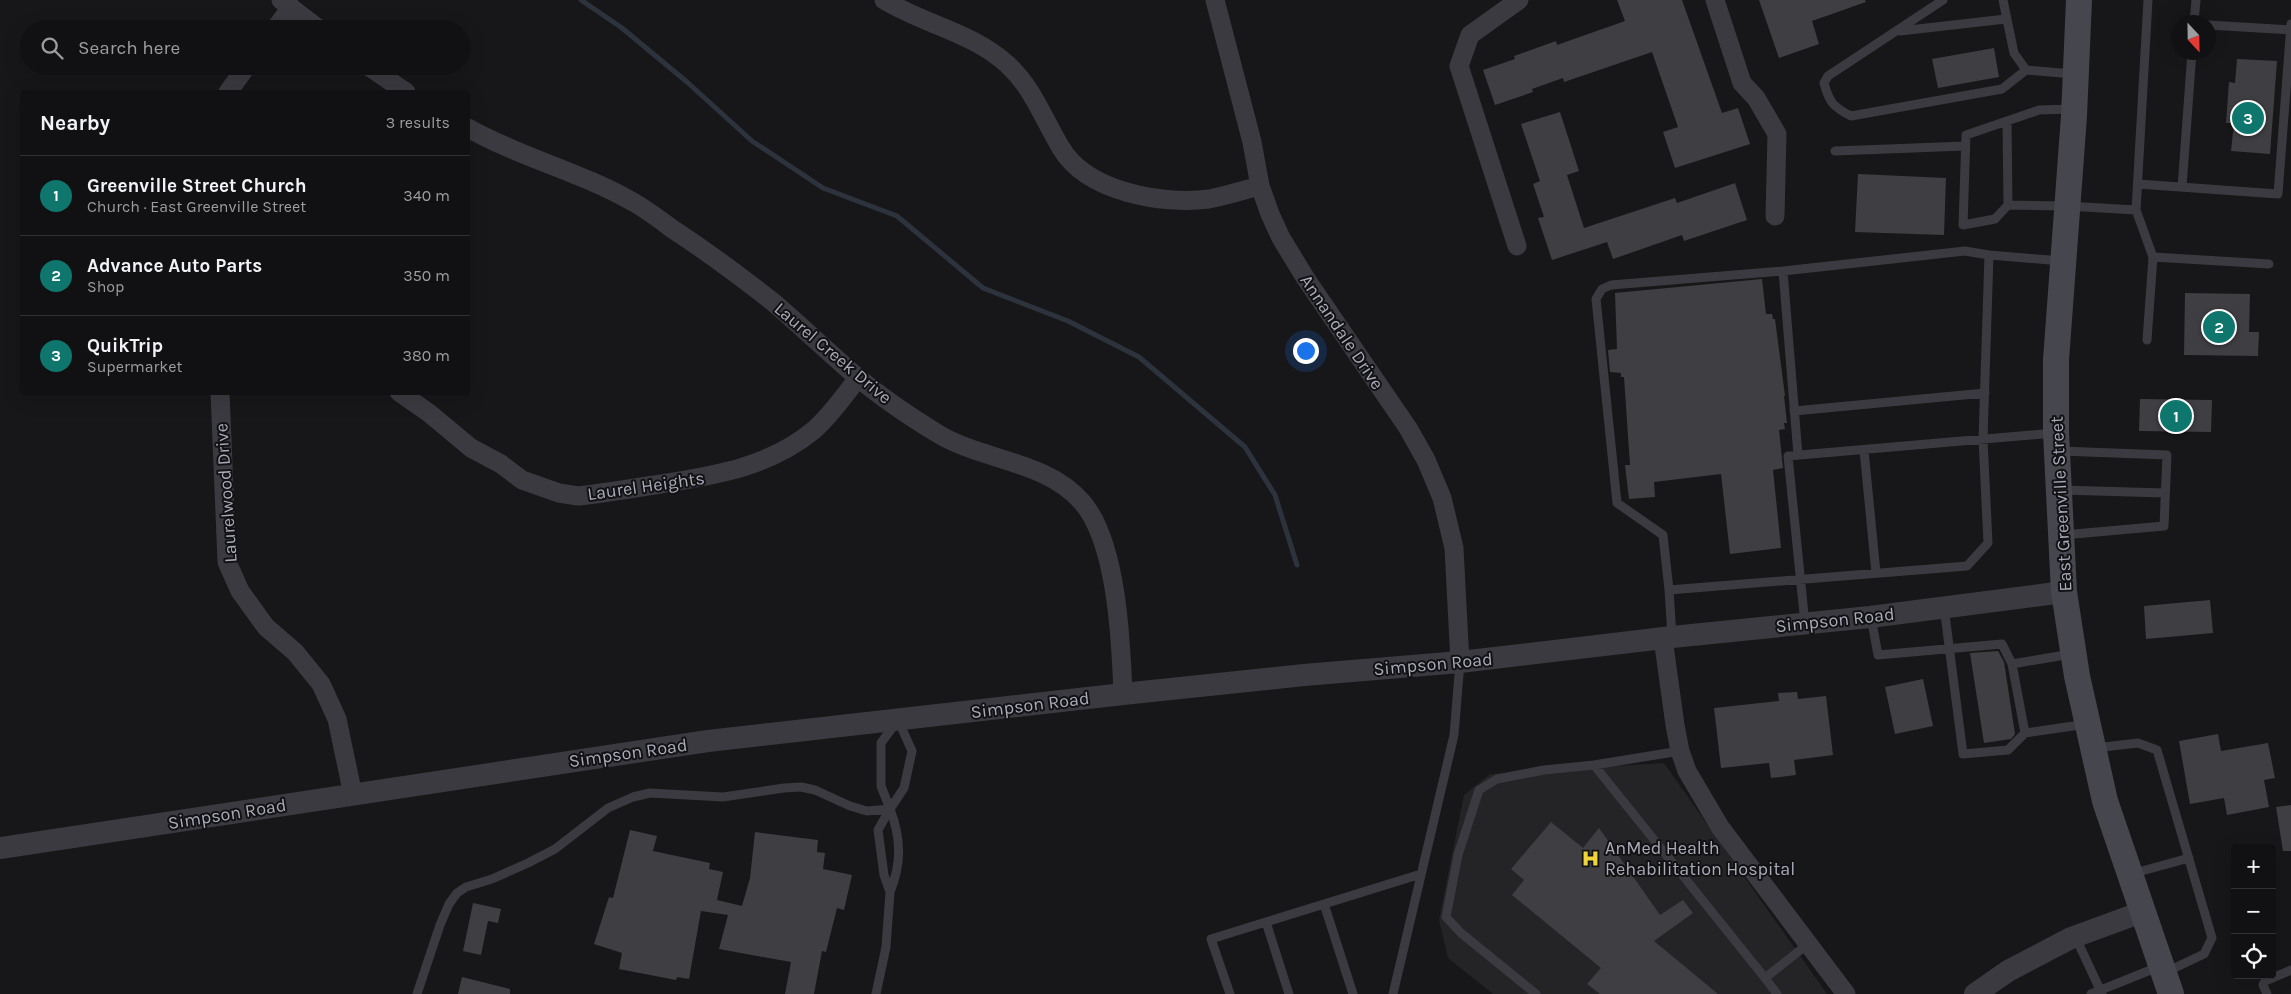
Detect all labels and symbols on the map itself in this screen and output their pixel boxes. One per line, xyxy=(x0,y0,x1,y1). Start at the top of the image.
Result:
north arrow xyxy=(2171,15,2216,60)
pin: 3 xyxy=(2232,99,2264,137)
street label: Annandale Drive xyxy=(1295,270,1389,394)
street label: Laurel Creek Drive xyxy=(770,297,896,409)
pin: 2 xyxy=(2203,308,2235,346)
your location xyxy=(1293,338,1319,364)
pin: 1 xyxy=(2160,397,2192,435)
street label: East Greenville Street xyxy=(2045,416,2077,592)
street label: Laurelwood Drive xyxy=(210,423,242,563)
street label: Laurel Heights xyxy=(586,467,706,505)
street label: Simpson Road xyxy=(1774,603,1896,637)
street label: Simpson Road xyxy=(1373,648,1493,680)
street label: Simpson Road xyxy=(969,687,1091,723)
street label: Simpson Road xyxy=(567,734,689,772)
street label: Simpson Road xyxy=(166,794,288,834)
place label: AnMed Health Rehabilitation Hospital xyxy=(1605,837,1795,880)
hospital icon: AnMed Health Rehabilitation Hospital xyxy=(1581,848,1601,868)

